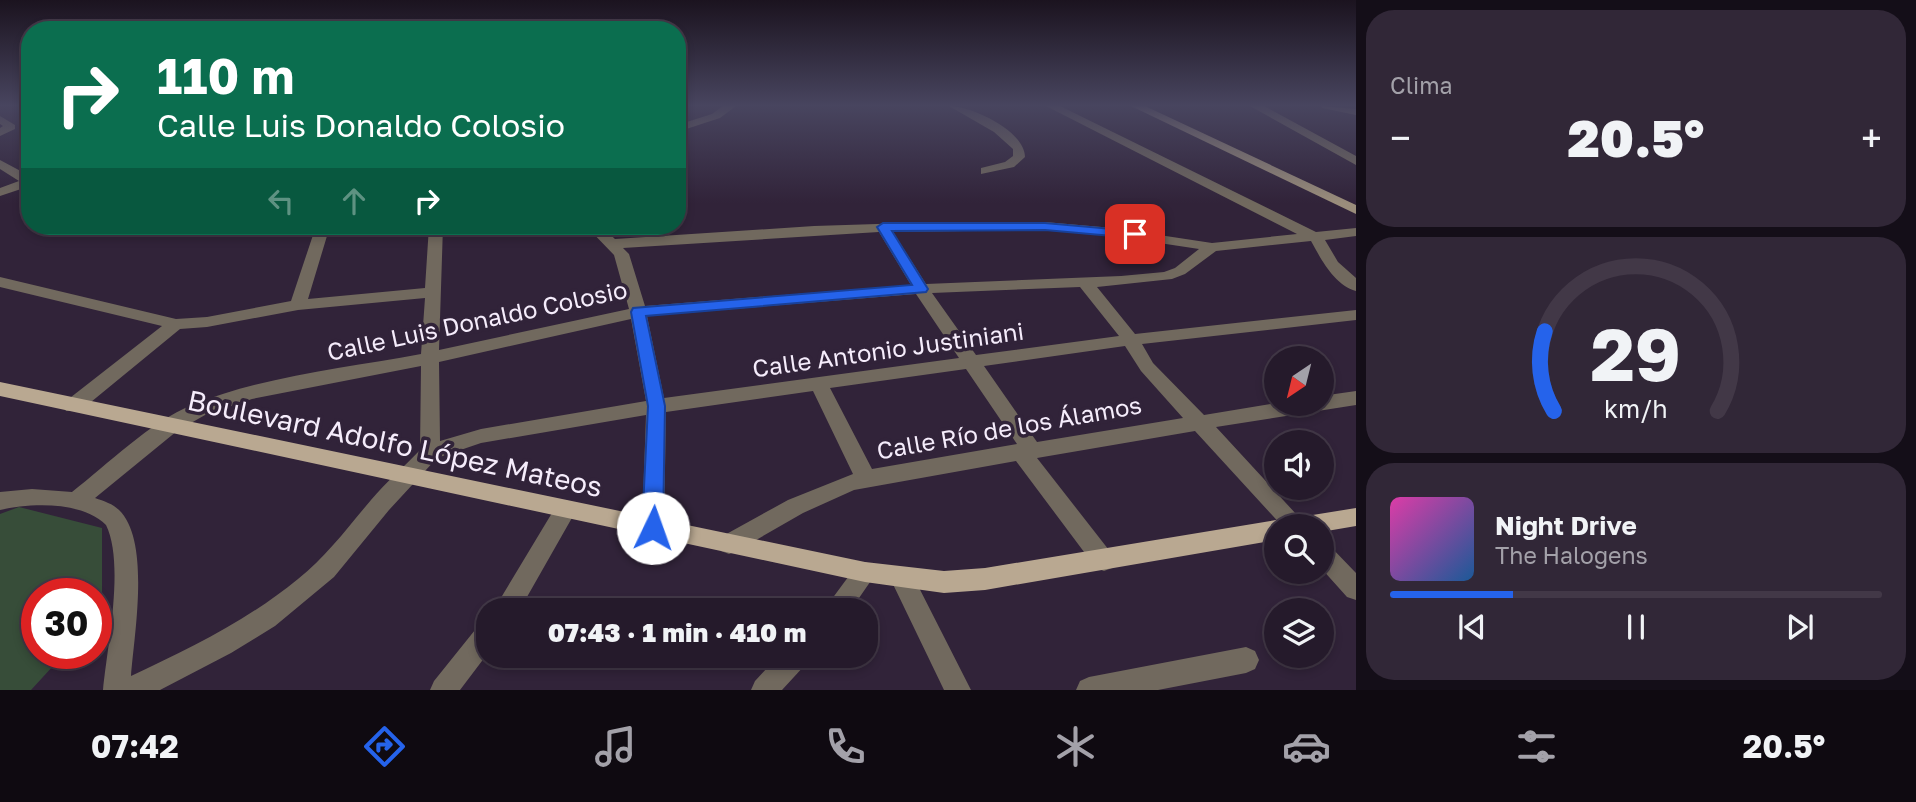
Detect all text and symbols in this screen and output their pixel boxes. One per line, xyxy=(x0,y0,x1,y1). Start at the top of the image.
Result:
text: 110 m xyxy=(157,46,294,105)
icon: right xyxy=(42,49,133,140)
text: Clima xyxy=(1390,71,1453,99)
text: Calle Luis Donaldo Colosio xyxy=(157,106,565,144)
text: 20.5° xyxy=(1568,106,1704,168)
text: − xyxy=(1390,115,1411,160)
text: + xyxy=(1861,115,1882,160)
icon: left xyxy=(262,182,300,220)
icon: ahead xyxy=(335,182,373,220)
icon: right xyxy=(408,182,446,220)
pin xyxy=(1105,204,1165,264)
icon: arrive xyxy=(1116,215,1154,253)
street label: Calle Luis Donaldo Colosio xyxy=(324,274,630,366)
text: 29 xyxy=(1591,310,1681,397)
street label: Calle Antonio Justiniani xyxy=(750,316,1026,382)
north arrow xyxy=(1264,346,1334,416)
map controls xyxy=(1264,346,1334,668)
street label: Boulevard Adolfo López Mateos xyxy=(185,383,605,503)
street label: Calle Río de los Álamos xyxy=(874,389,1144,465)
text: km/h xyxy=(1604,393,1668,424)
button: sound xyxy=(1264,430,1334,500)
position arrow xyxy=(616,491,690,565)
text: Night Drive xyxy=(1495,510,1637,541)
button: search xyxy=(1264,514,1334,584)
text: The Halogens xyxy=(1495,541,1648,569)
speed limit sign: 30 xyxy=(21,578,112,669)
button: layers xyxy=(1264,598,1334,668)
icon: previous xyxy=(1453,608,1491,646)
icon: pause xyxy=(1617,608,1655,646)
icon: next xyxy=(1781,608,1819,646)
text: 07:43 · 1 min · 410 m xyxy=(548,617,806,648)
icon: directions xyxy=(360,722,409,771)
icon: music xyxy=(591,722,640,771)
icon: phone xyxy=(821,722,870,771)
icon: climate xyxy=(1051,722,1100,771)
icon: car xyxy=(1282,722,1331,771)
icon: filters xyxy=(1512,722,1561,771)
text: 07:42 xyxy=(91,727,179,765)
text: 20.5° xyxy=(1743,727,1825,765)

